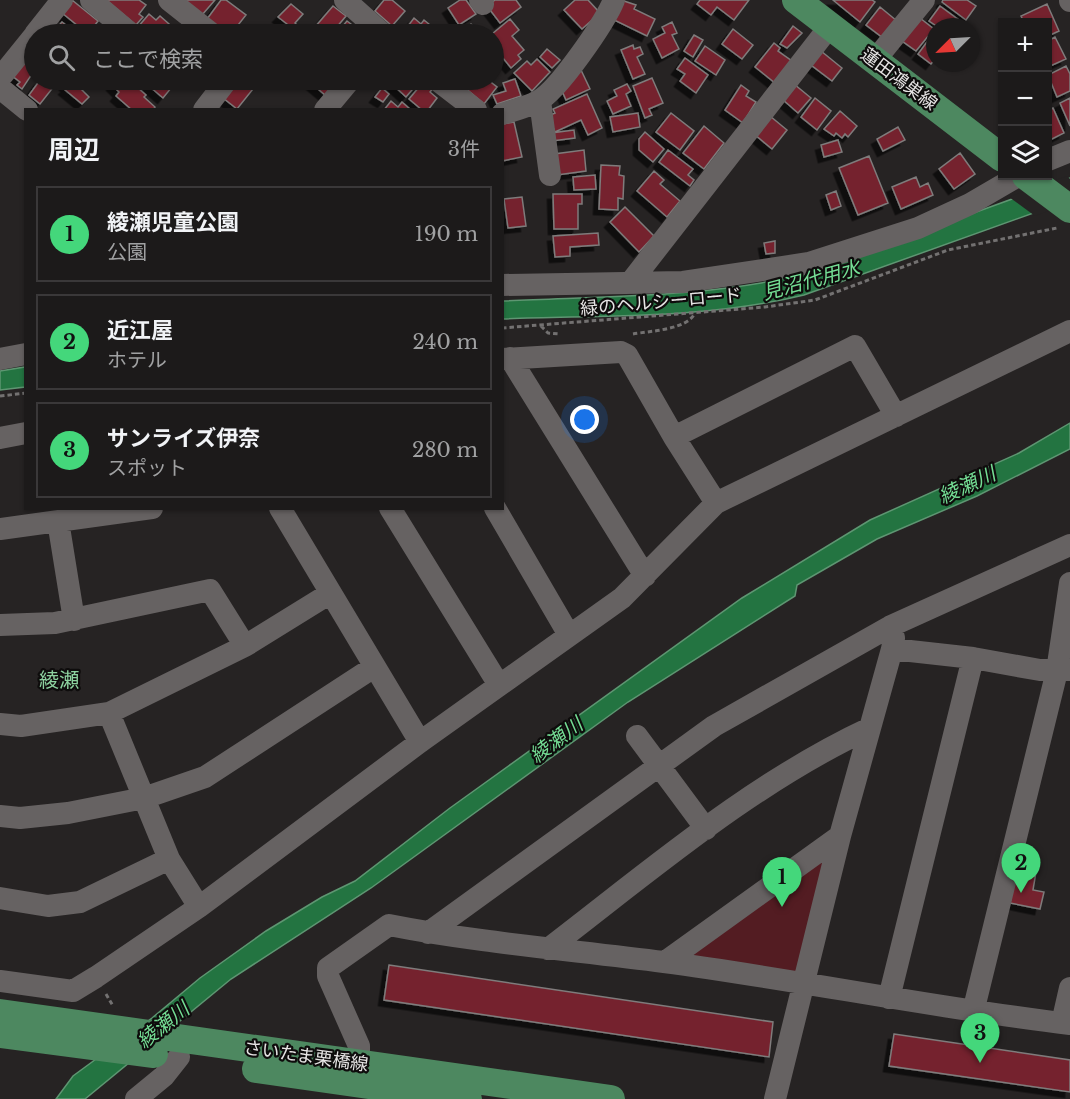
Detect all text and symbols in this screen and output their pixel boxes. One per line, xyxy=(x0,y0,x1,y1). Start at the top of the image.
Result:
north arrow xyxy=(926,18,980,72)
map controls xyxy=(998,18,1052,180)
button: + xyxy=(998,18,1052,72)
search box xyxy=(24,24,504,90)
icon: search xyxy=(45,41,78,74)
street label: 蓮田鴻巣線 xyxy=(856,43,942,115)
text: ここで検索 xyxy=(93,46,203,73)
button: − xyxy=(998,72,1052,126)
button: layers xyxy=(998,126,1052,180)
text: 周辺 xyxy=(48,134,100,166)
text: 3件 xyxy=(448,137,480,161)
text: 綾瀬児童公園 xyxy=(107,209,239,236)
text: 1 xyxy=(65,222,74,246)
text: 190 m xyxy=(415,222,478,246)
text: 公園 xyxy=(107,240,147,264)
water label: 見沼代用水 xyxy=(760,255,864,305)
street label: 緑のヘルシーロード xyxy=(579,284,743,320)
text: 近江屋 xyxy=(107,317,173,344)
text: 2 xyxy=(63,330,76,354)
text: 240 m xyxy=(413,330,478,354)
text: ホテル xyxy=(107,348,167,372)
your location xyxy=(570,405,599,434)
text: サンライズ伊奈 xyxy=(107,425,260,452)
text: 3 xyxy=(63,438,76,462)
text: 280 m xyxy=(412,438,478,462)
text: スポット xyxy=(107,456,187,480)
water label: 綾瀬川 xyxy=(935,461,1001,509)
district label: 綾瀬 xyxy=(39,668,79,692)
water label: 綾瀬川 xyxy=(525,711,589,768)
pin: 2 xyxy=(1002,844,1040,893)
pin: 1 xyxy=(762,858,802,907)
water label: 綾瀬川 xyxy=(132,996,195,1053)
pin: 3 xyxy=(960,1014,1000,1063)
street label: さいたま栗橋線 xyxy=(242,1036,370,1076)

